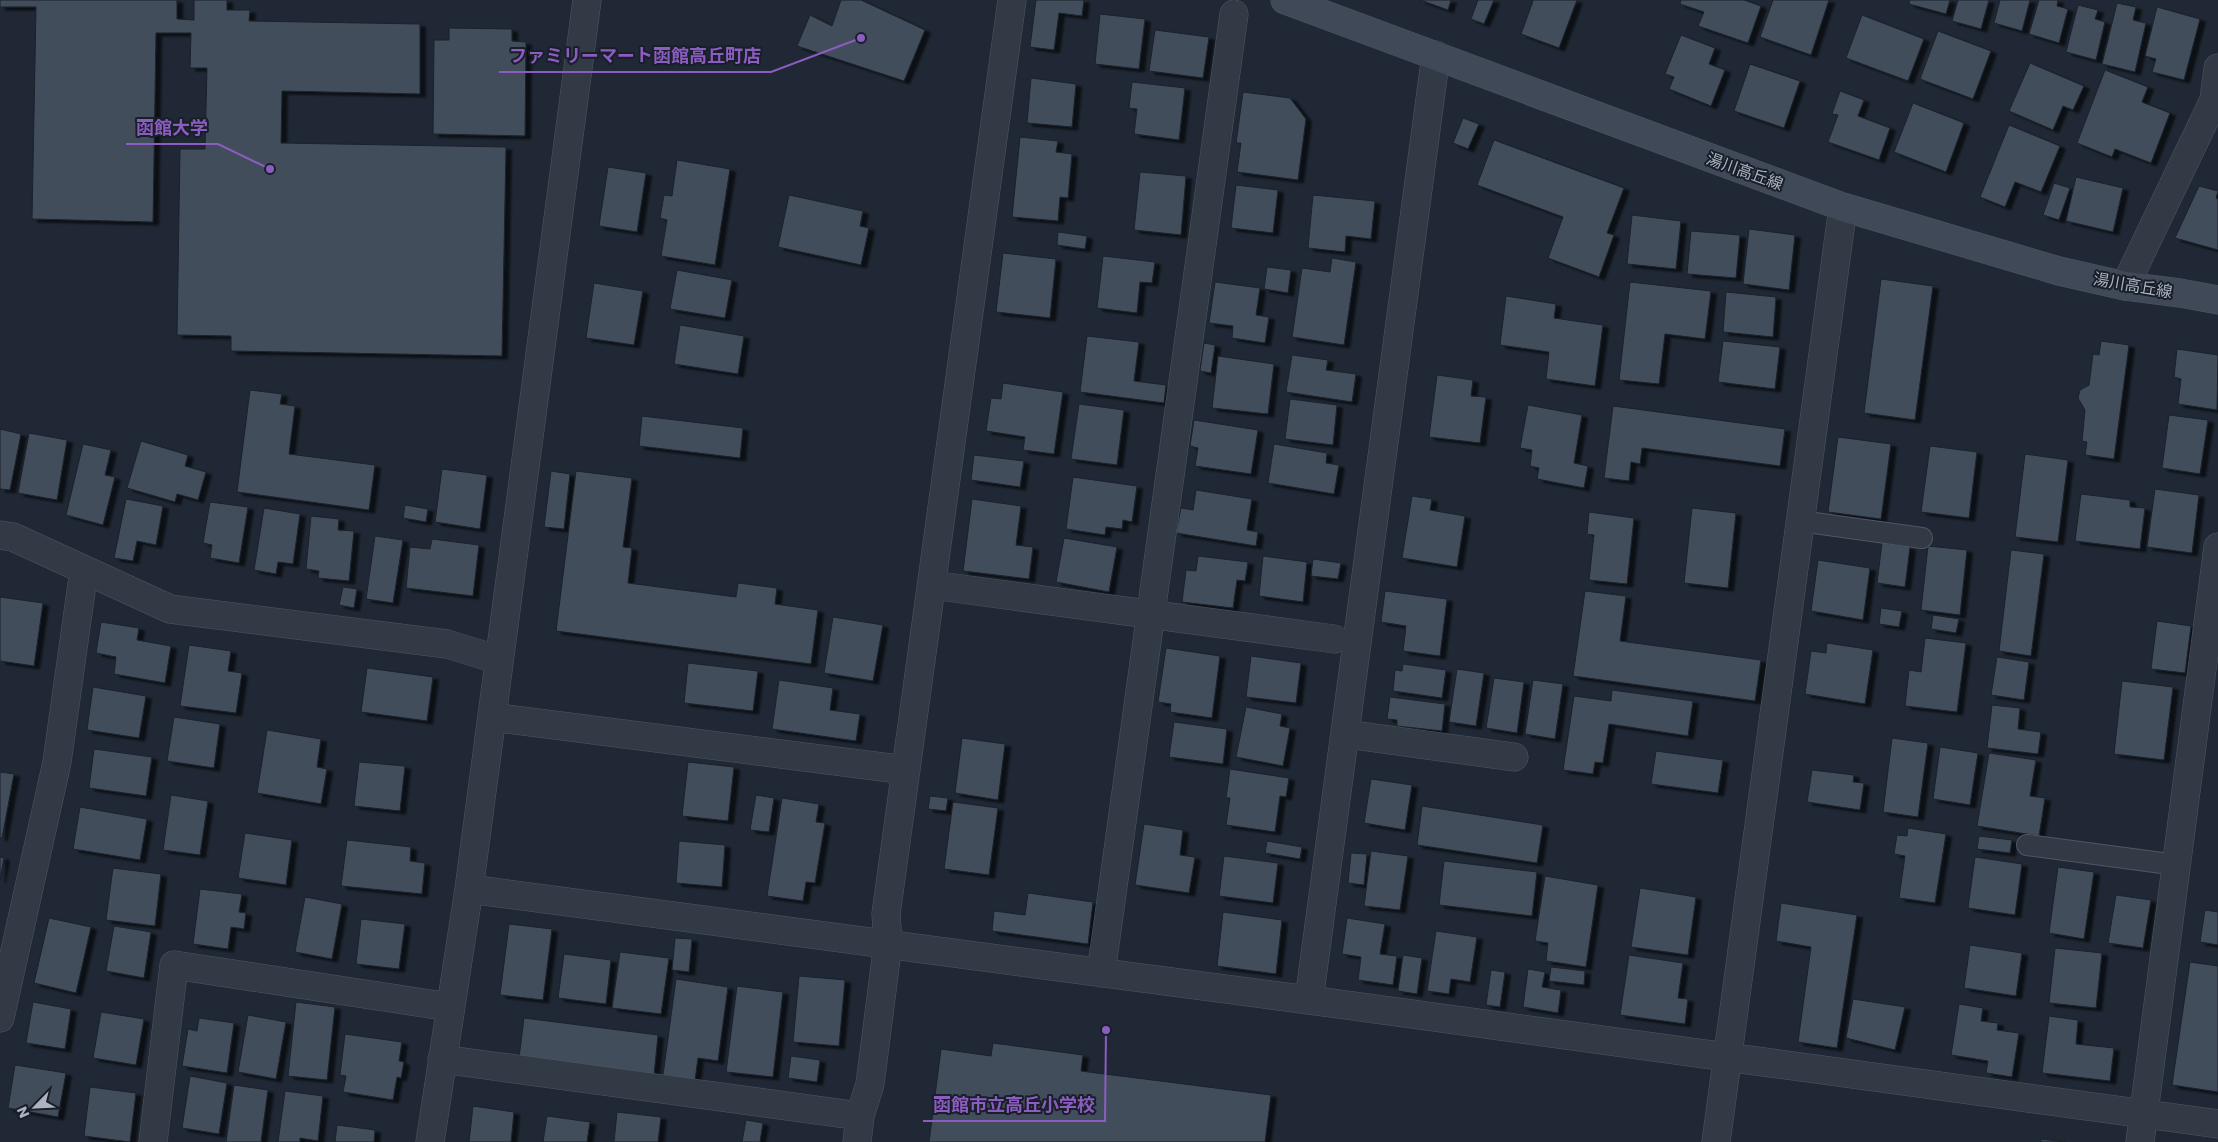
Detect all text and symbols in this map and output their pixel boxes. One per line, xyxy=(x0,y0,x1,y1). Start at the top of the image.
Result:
callout: ファミリーマート函館高丘町店 xyxy=(499,39,771,72)
text: ファミリーマート函館高丘町店 xyxy=(509,43,761,68)
callout: 函館大学 xyxy=(126,111,218,144)
text: 函館大学 xyxy=(136,115,208,140)
street label: 湯川高丘線 xyxy=(1703,147,1786,196)
street label: 湯川高丘線 xyxy=(2092,267,2174,304)
north arrow xyxy=(10,1082,60,1132)
callout: 函館市立高丘小学校 xyxy=(923,1088,1105,1121)
text: 函館市立高丘小学校 xyxy=(933,1092,1095,1117)
text: N xyxy=(12,1103,34,1121)

